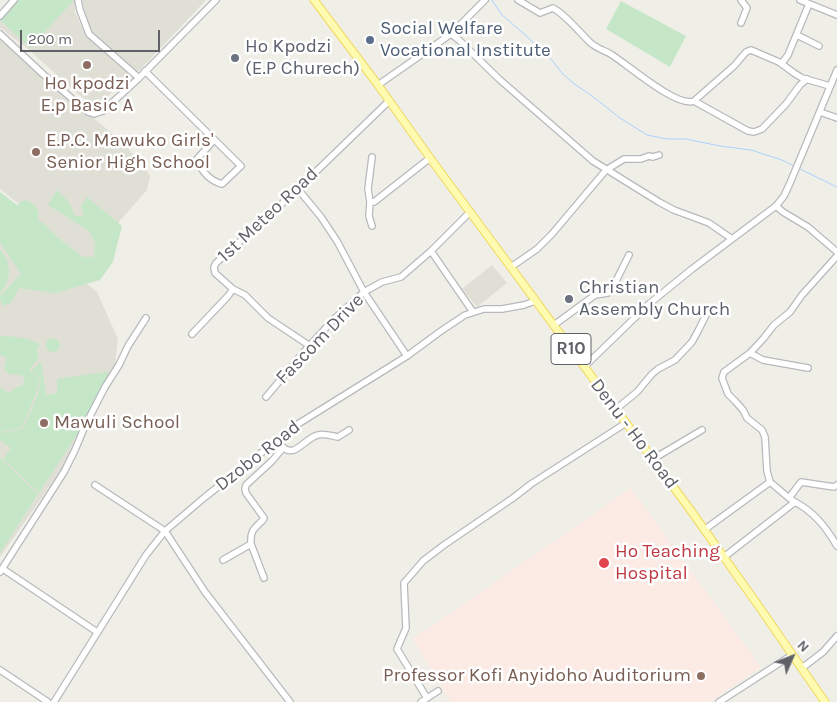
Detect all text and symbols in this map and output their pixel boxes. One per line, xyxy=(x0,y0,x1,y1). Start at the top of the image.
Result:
place label: Social Welfare Vocational Institute xyxy=(380,18,551,62)
scale bar xyxy=(22,20,162,52)
text: 200 m xyxy=(28,30,72,48)
marker: Social Welfare Vocational Institute xyxy=(364,34,376,46)
place label: Ho Kpodzi (E.P Churech) xyxy=(245,36,360,80)
marker: Ho Kpodzi (E.P Churech) xyxy=(229,52,241,64)
marker: Ho kpodzi E.p Basic A xyxy=(81,59,93,71)
place label: Ho kpodzi E.p Basic A xyxy=(41,73,133,117)
place label: E.P.C. Mawuko Girls' Senior High School xyxy=(46,130,214,174)
marker: E.P.C. Mawuko Girls' Senior High School xyxy=(30,146,42,158)
street label: 1st Meteo Road xyxy=(213,163,323,267)
place label: Christian Assembly Church xyxy=(579,277,730,321)
street label: Fascom Drive xyxy=(271,289,369,389)
marker: Christian Assembly Church xyxy=(563,293,575,305)
road number: R10 xyxy=(551,334,591,364)
street label: Denu - Ho Road xyxy=(585,374,683,494)
place label: Mawuli School xyxy=(54,412,180,434)
street label: Dzobo Road xyxy=(211,416,305,496)
marker: Mawuli School xyxy=(38,417,50,429)
place label: Ho Teaching Hospital xyxy=(615,541,720,585)
marker: Ho Teaching Hospital xyxy=(597,556,611,570)
north arrow xyxy=(767,632,817,682)
text: N xyxy=(794,637,813,656)
place label: Professor Kofi Anyidoho Auditorium xyxy=(383,665,691,687)
marker: Professor Kofi Anyidoho Auditorium xyxy=(695,670,707,682)

